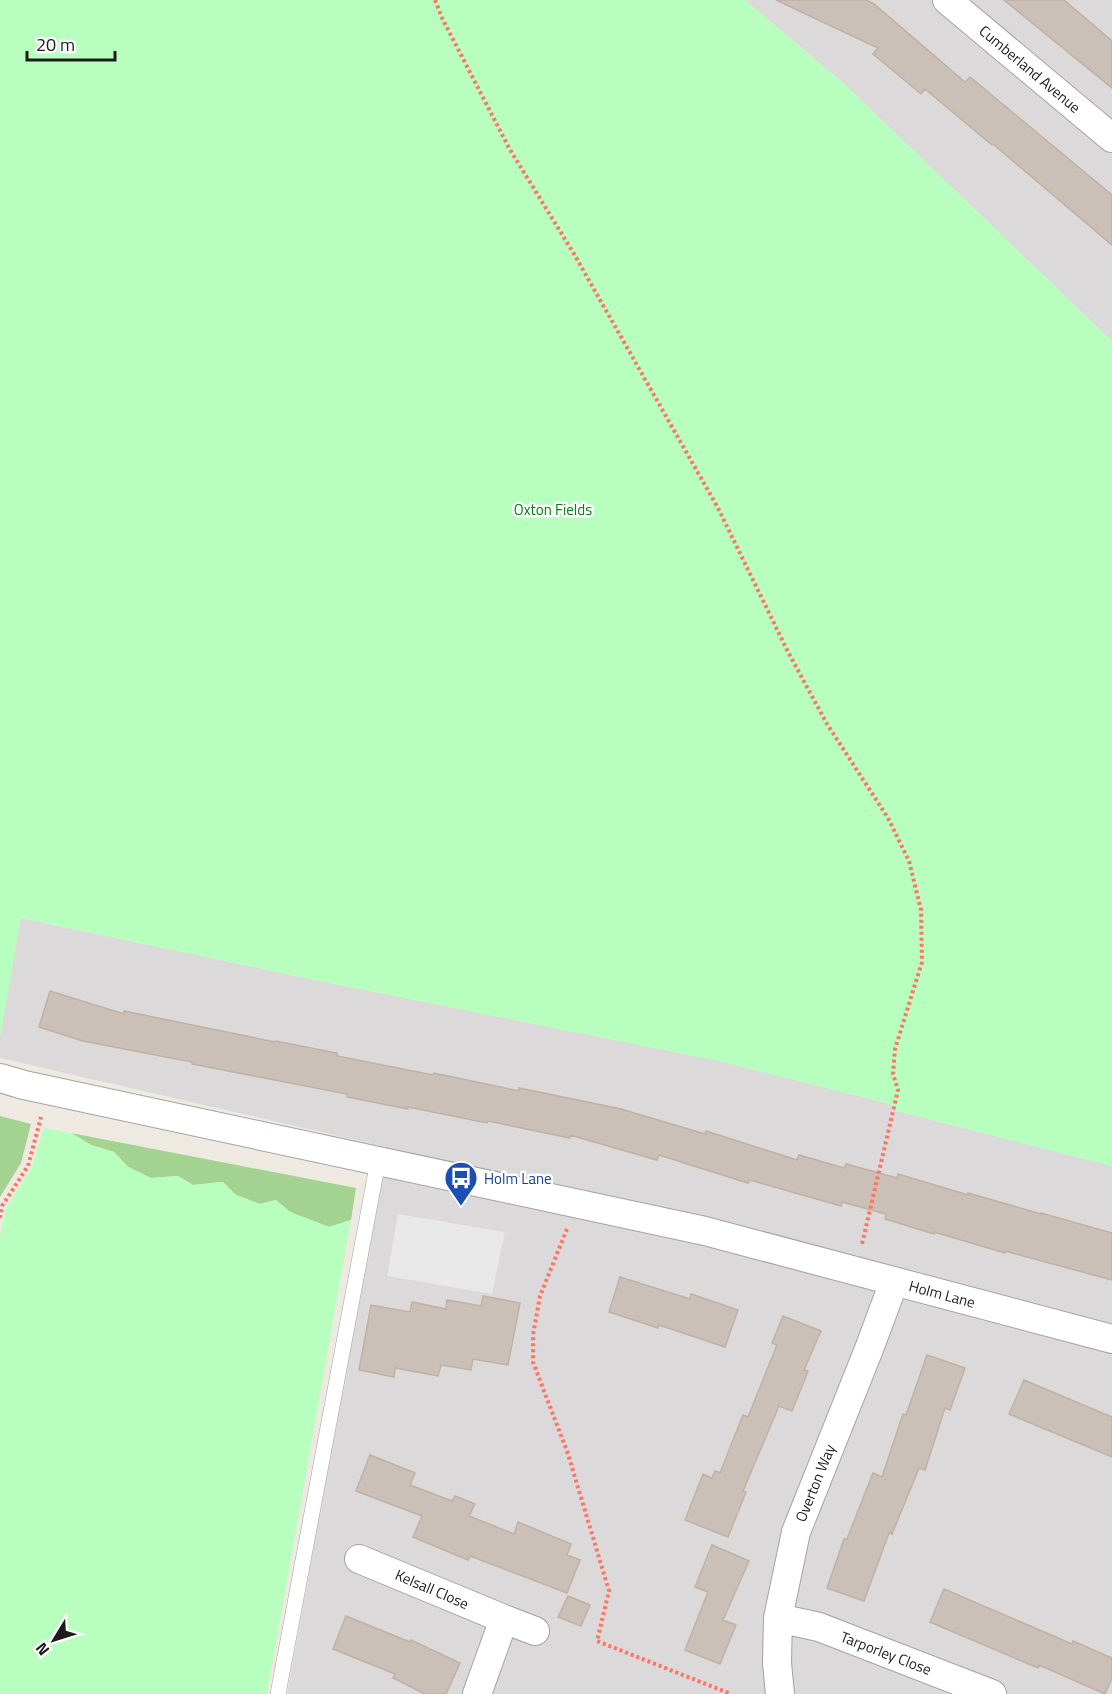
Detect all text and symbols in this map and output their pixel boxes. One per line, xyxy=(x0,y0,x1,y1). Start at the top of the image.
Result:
street label: Cumberland Avenue xyxy=(974,20,1086,118)
scale bar xyxy=(27,24,116,62)
text: 20 m xyxy=(36,31,75,58)
park label: Oxton Fields xyxy=(514,498,592,521)
bus stop icon: Holm Lane xyxy=(443,1160,479,1207)
place label: Holm Lane xyxy=(484,1167,552,1190)
street label: Holm Lane xyxy=(906,1274,978,1314)
street label: Overton Way xyxy=(789,1441,841,1525)
street label: Kelsall Close xyxy=(392,1563,472,1615)
north arrow xyxy=(24,1610,84,1670)
street label: Tarporley Close xyxy=(837,1625,935,1681)
text: N xyxy=(29,1637,55,1661)

